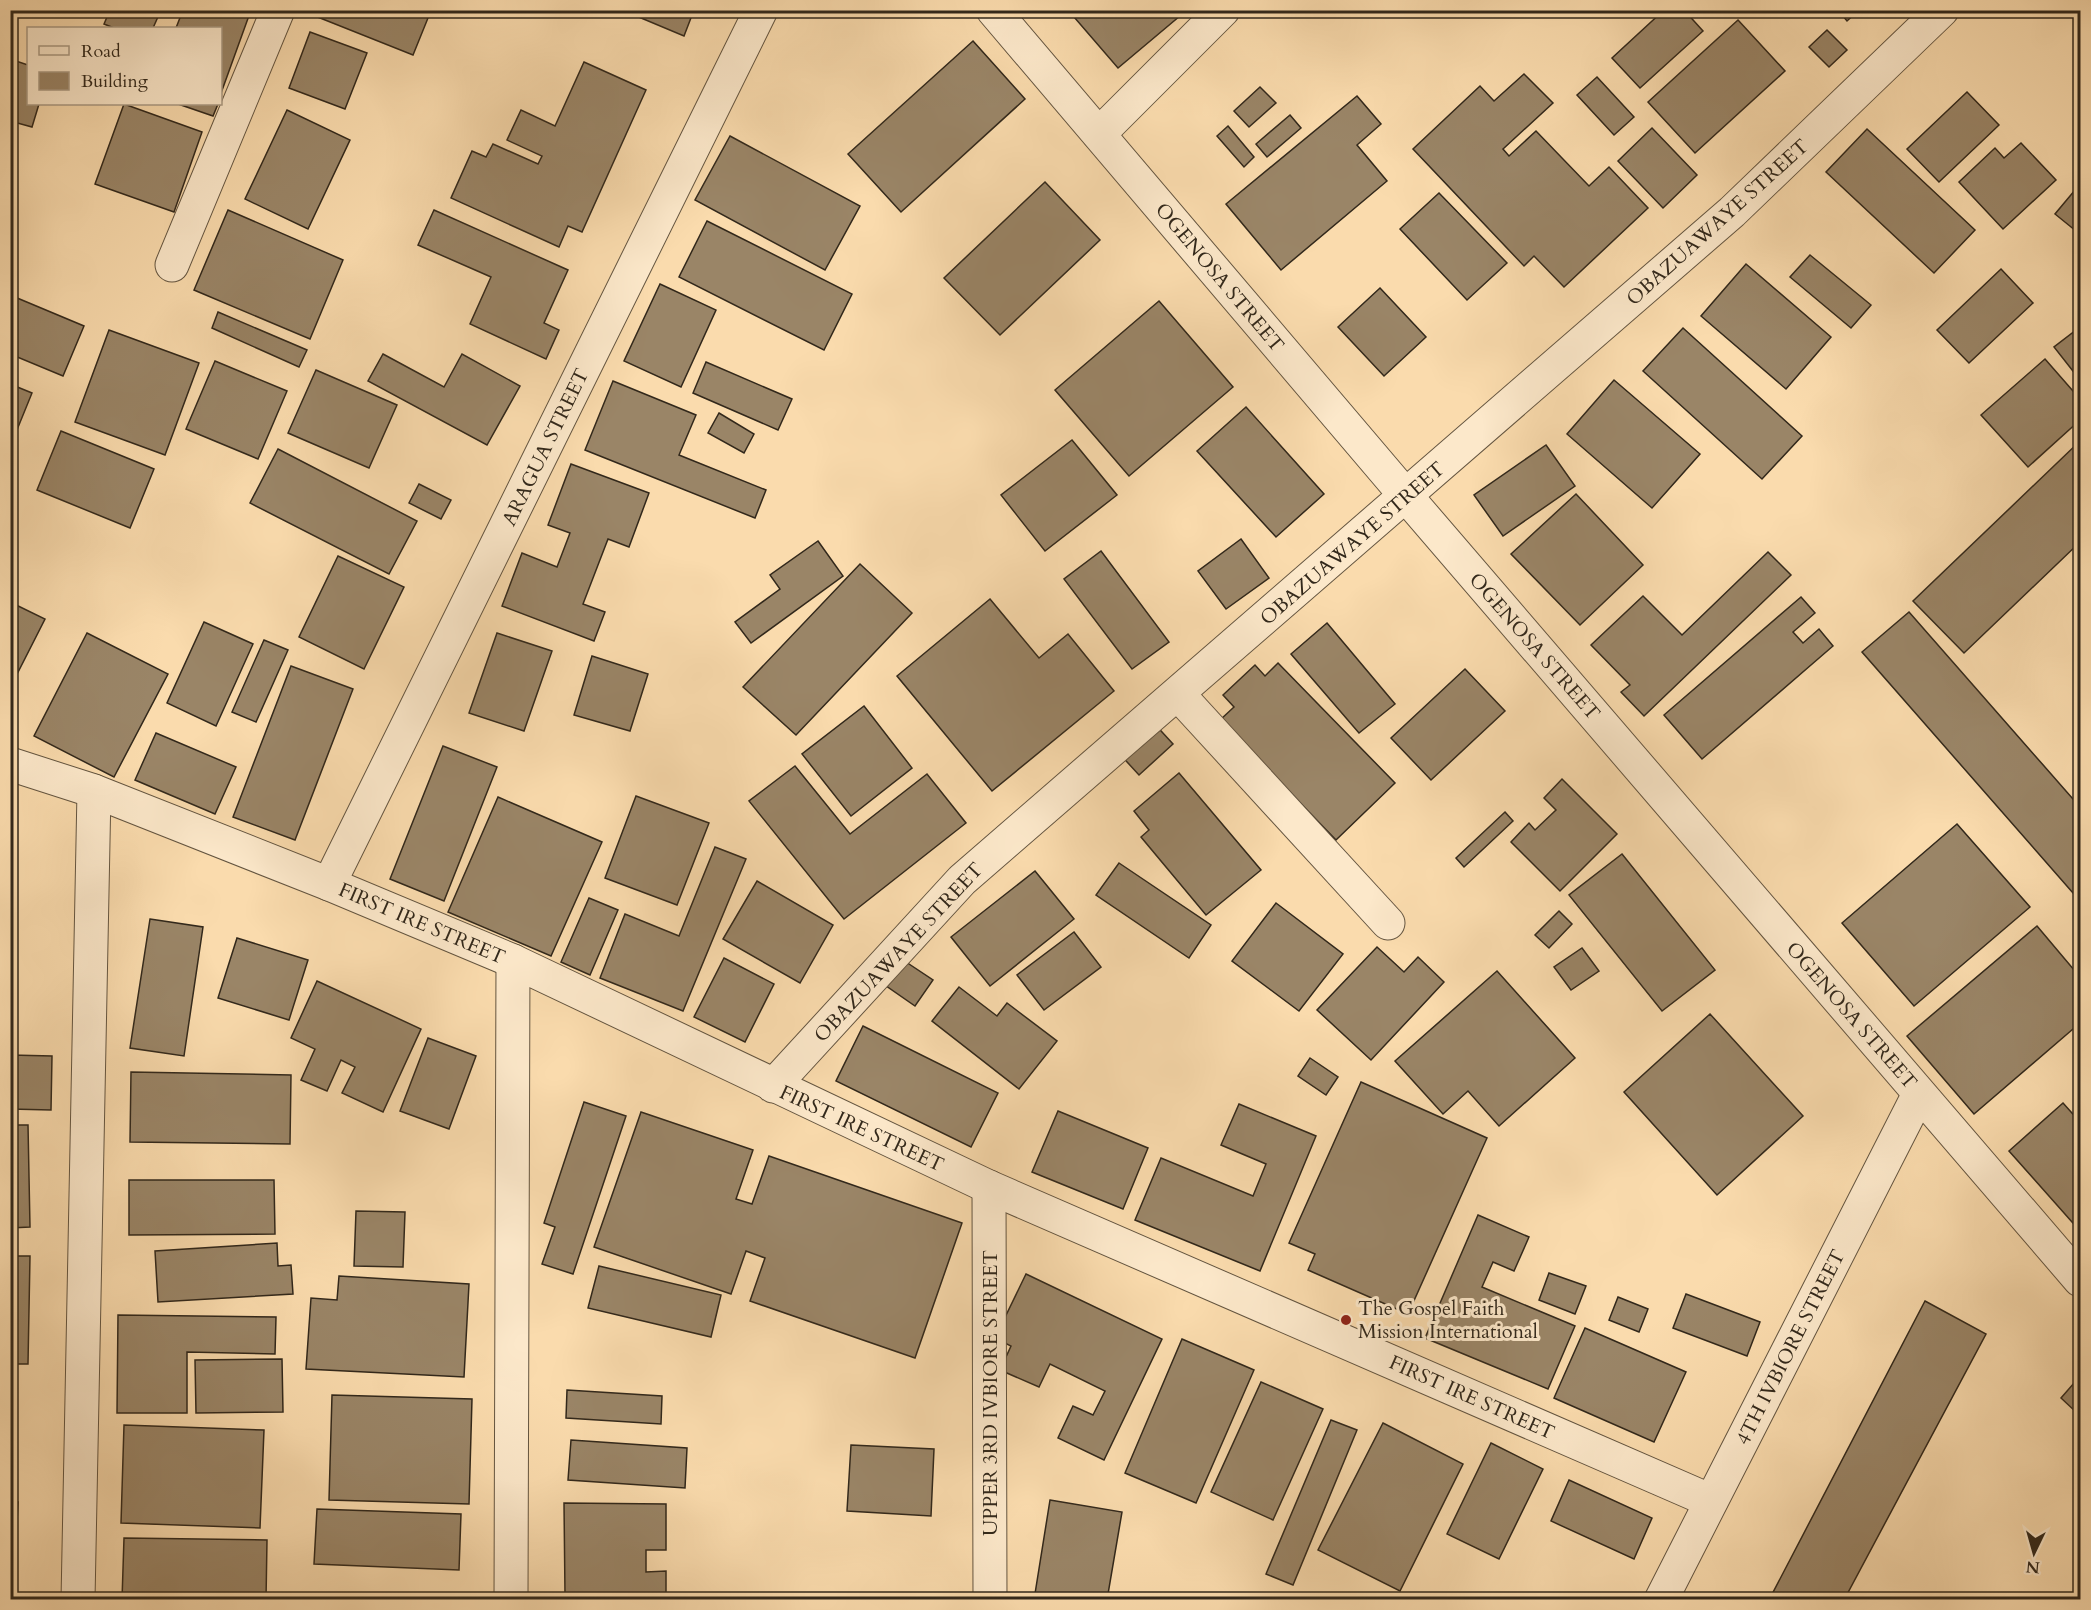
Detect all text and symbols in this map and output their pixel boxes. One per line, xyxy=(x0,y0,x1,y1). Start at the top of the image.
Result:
legend xyxy=(27,27,222,105)
text: Road xyxy=(81,39,121,64)
text: Building xyxy=(81,69,149,94)
street label: OBAZUAWAYE STREET xyxy=(1620,133,1815,312)
street label: OGENOSA STREET xyxy=(1149,197,1290,358)
street label: ARAGUA STREET xyxy=(496,364,595,530)
street label: OBAZUAWAYE STREET xyxy=(1254,455,1451,631)
street label: OGENOSA STREET xyxy=(1463,567,1606,726)
street label: OBAZUAWAYE STREET xyxy=(808,856,989,1048)
street label: FIRST IRE STREET xyxy=(334,876,510,971)
street label: OGENOSA STREET xyxy=(1780,936,1923,1095)
street label: FIRST IRE STREET xyxy=(775,1079,949,1179)
street label: 4TH IVBIORE STREET xyxy=(1729,1245,1852,1449)
street label: UPPER 3RD IVBIORE STREET xyxy=(977,1250,1004,1536)
place label: The Gospel Faith Mission International xyxy=(1358,1295,1538,1345)
marker: The Gospel Faith Mission International xyxy=(1339,1313,1353,1327)
street label: FIRST IRE STREET xyxy=(1385,1349,1559,1446)
north arrow xyxy=(2004,1523,2064,1583)
text: N xyxy=(2025,1555,2041,1579)

